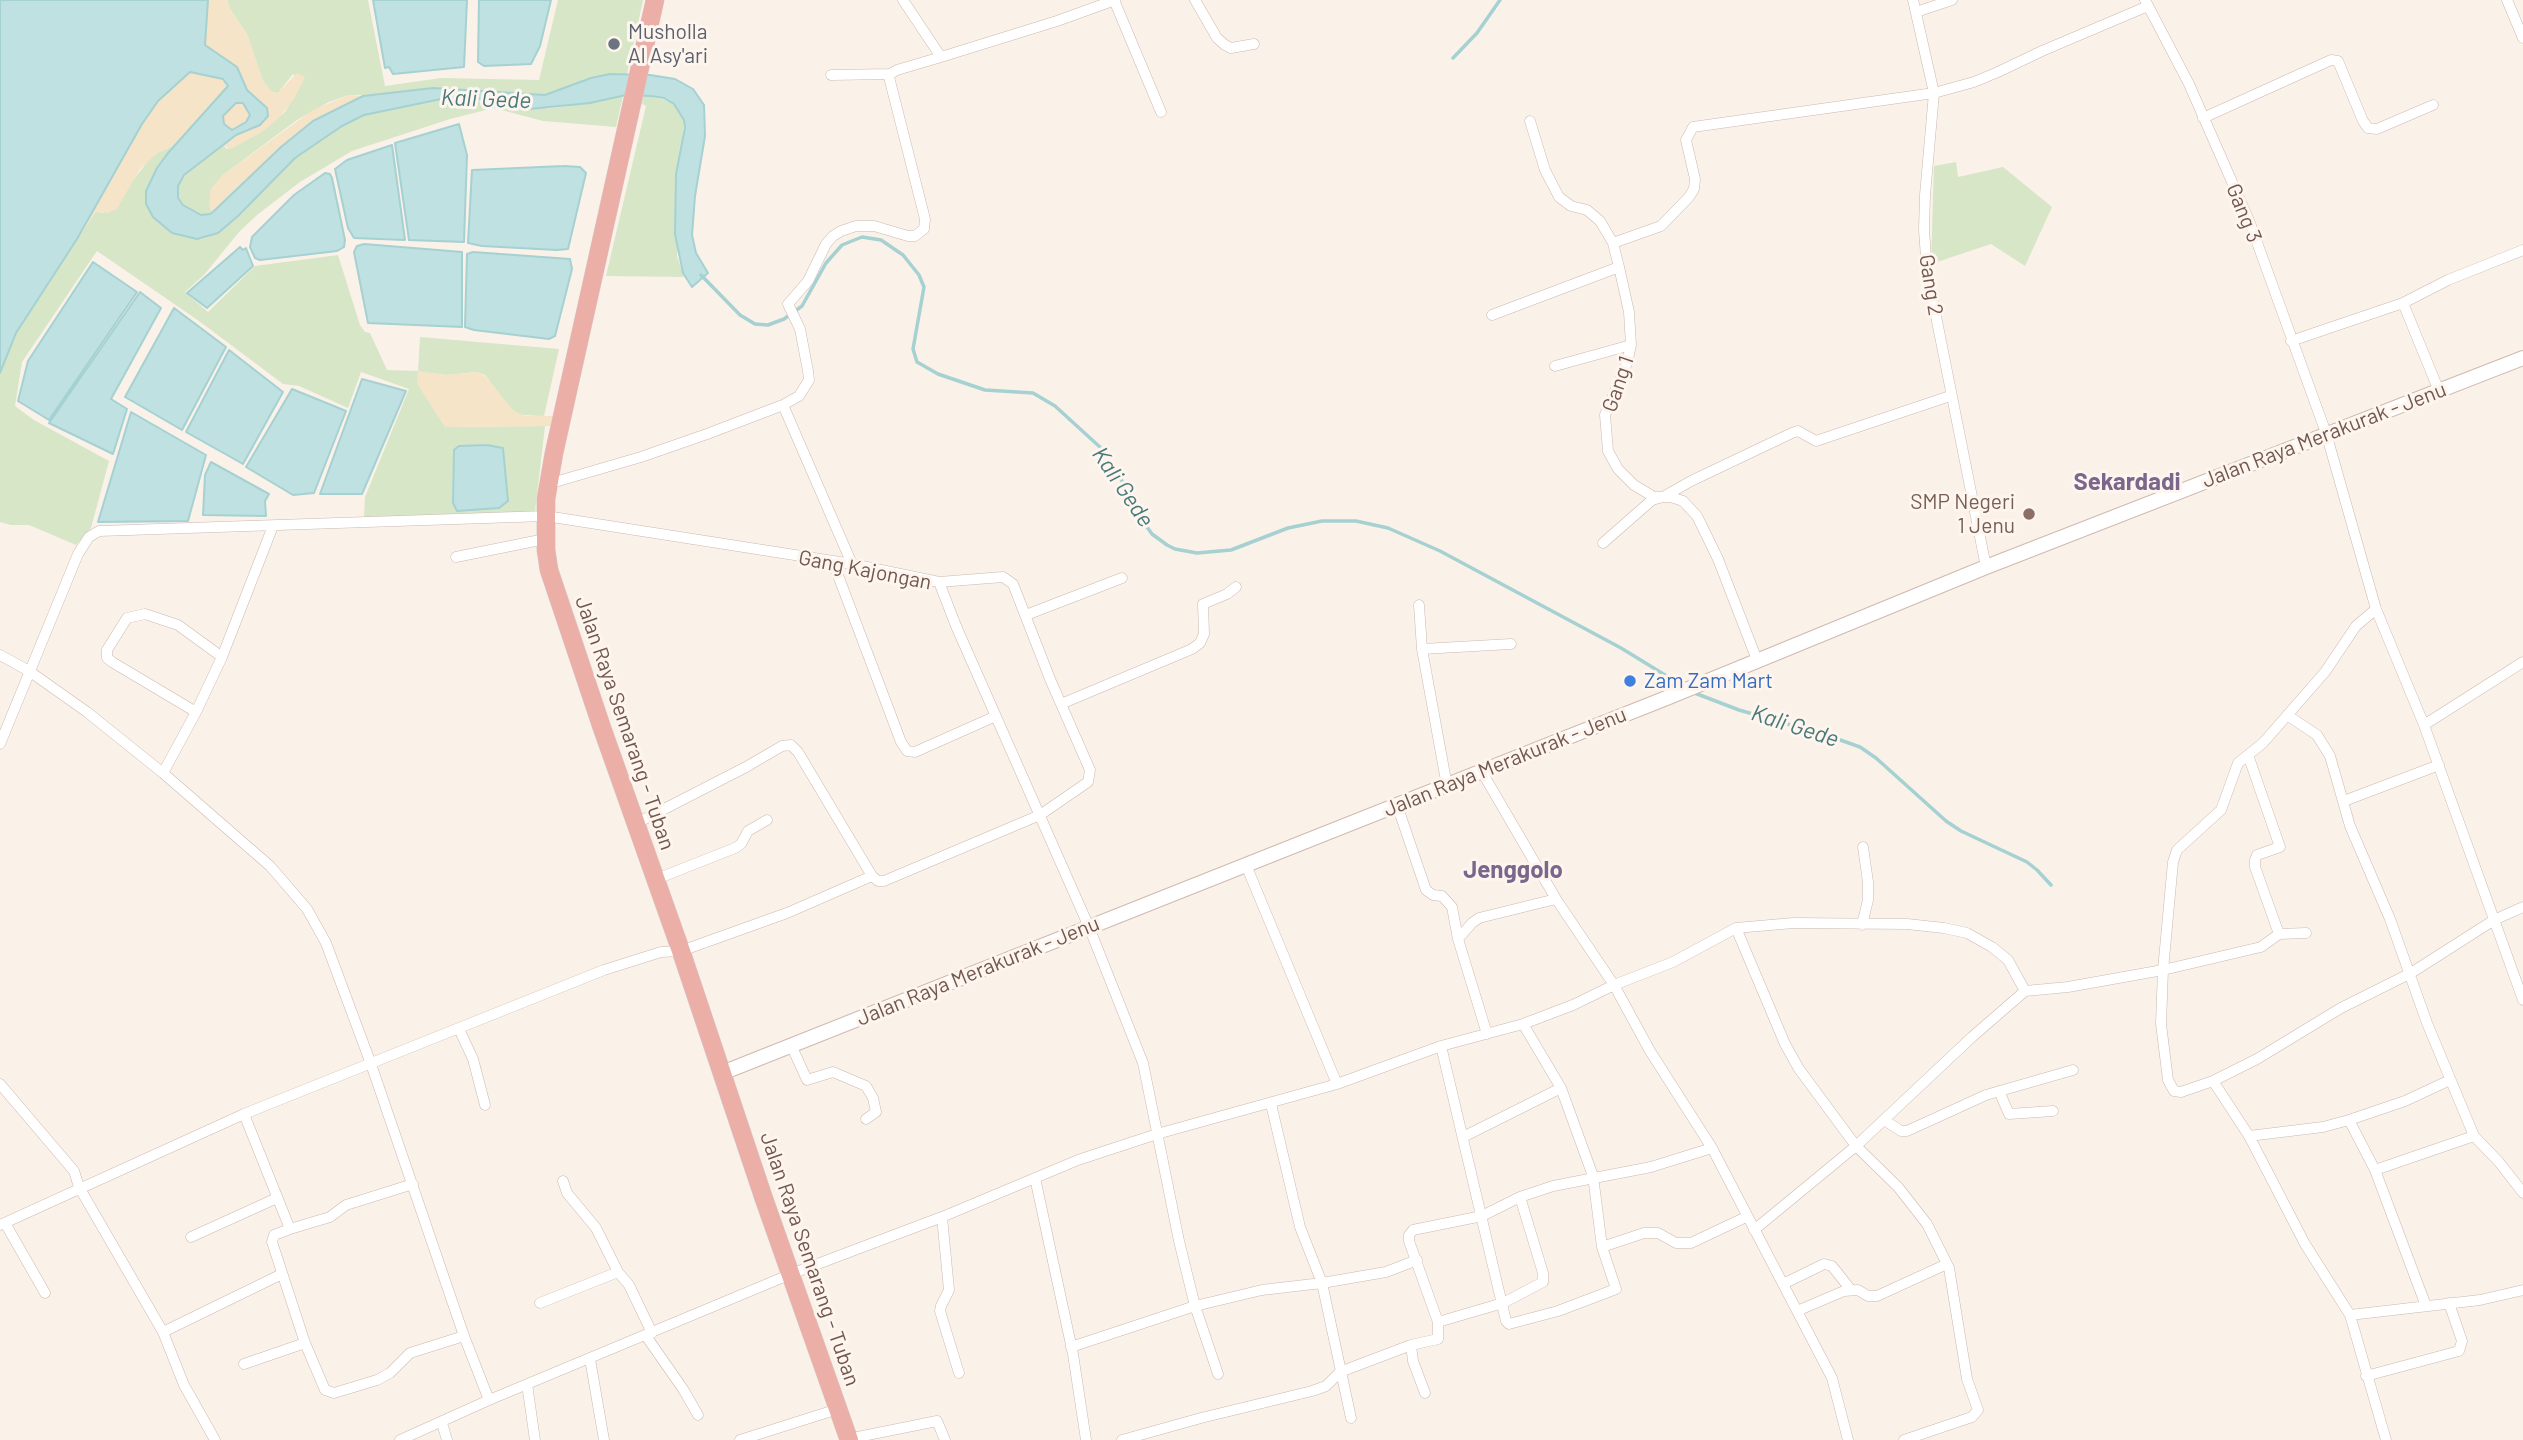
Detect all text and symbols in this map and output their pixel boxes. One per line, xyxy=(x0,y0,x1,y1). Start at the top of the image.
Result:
place label: Musholla Al Asy'ari xyxy=(628,19,708,69)
marker: Musholla Al Asy'ari xyxy=(606,36,622,52)
water label: Kali Gede xyxy=(440,84,532,114)
street label: Gang 3 xyxy=(2221,180,2267,246)
street label: Gang 2 xyxy=(1914,253,1948,317)
street label: Gang 1 xyxy=(1597,353,1639,415)
street label: Jalan Raya Merakurak - Jenu xyxy=(2198,377,2450,493)
water label: Kali Gede xyxy=(1086,442,1160,532)
district label: Sekardadi xyxy=(2073,468,2181,496)
place label: SMP Negeri 1 Jenu xyxy=(1910,489,2015,539)
marker: SMP Negeri 1 Jenu xyxy=(2021,506,2037,522)
street label: Gang Kajongan xyxy=(796,545,934,595)
street label: Jalan Raya Semarang - Tuban xyxy=(570,593,680,853)
place label: Zam Zam Mart xyxy=(1644,668,1773,694)
marker: Zam Zam Mart xyxy=(1622,673,1638,689)
water label: Kali Gede xyxy=(1748,699,1842,753)
street label: Jalan Raya Merakurak - Jenu xyxy=(1380,702,1630,822)
district label: Jenggolo xyxy=(1463,856,1563,884)
street label: Jalan Raya Merakurak - Jenu xyxy=(853,911,1103,1031)
street label: Jalan Raya Semarang - Tuban xyxy=(755,1129,865,1389)

